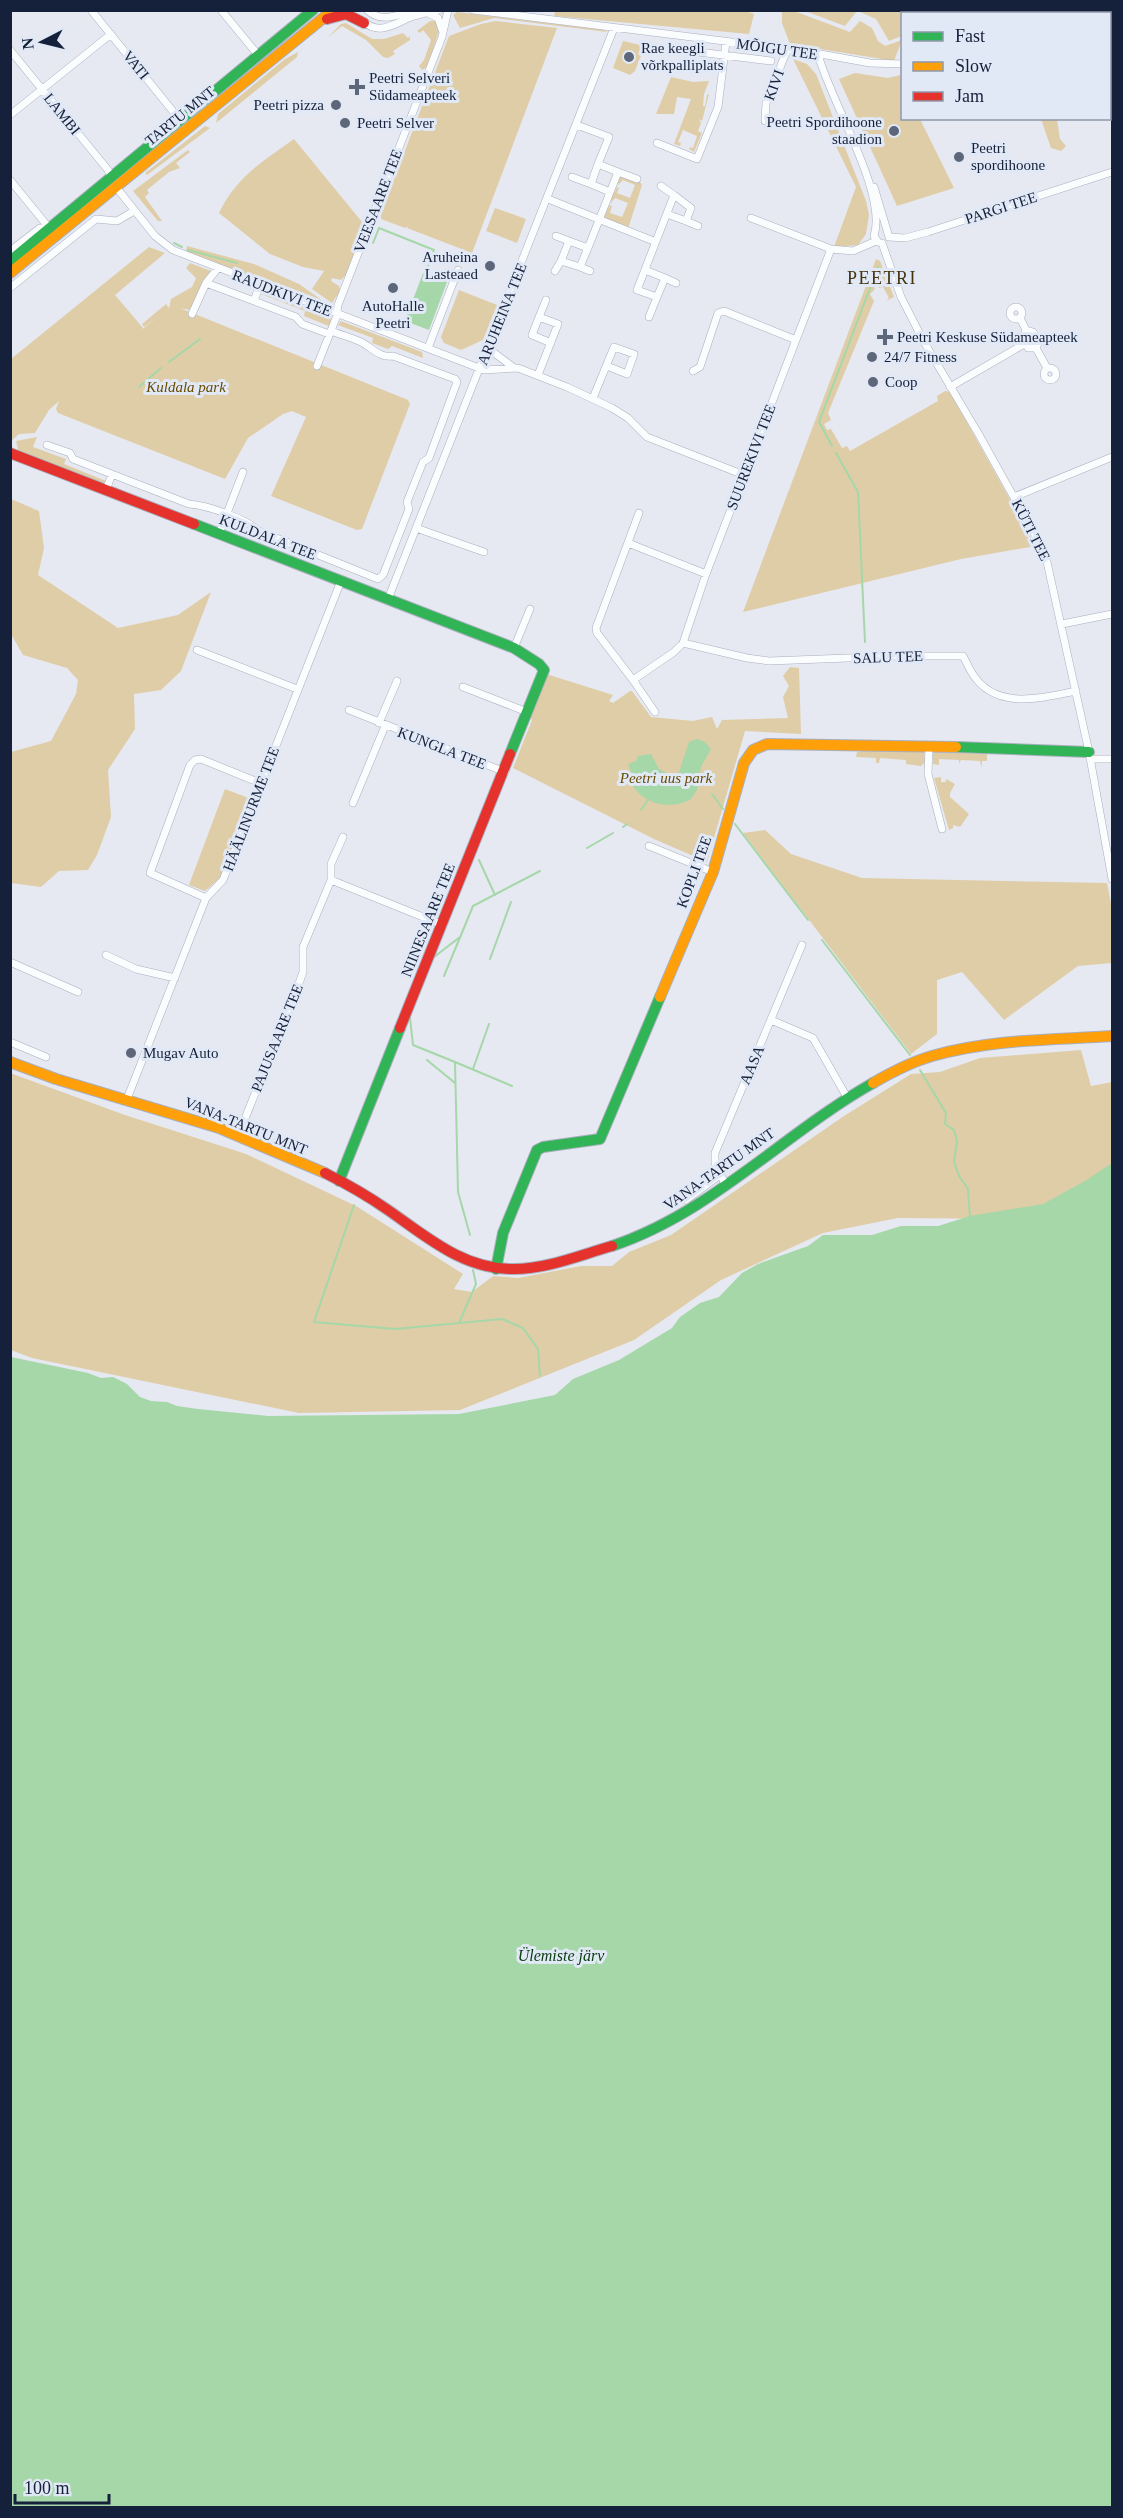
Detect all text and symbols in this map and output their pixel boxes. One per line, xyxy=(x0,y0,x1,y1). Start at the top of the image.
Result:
north arrow xyxy=(12,12,72,72)
legend xyxy=(901,12,1111,120)
text: Fast xyxy=(955,26,985,46)
street label: MÕIGU TEE xyxy=(735,35,819,63)
text: N xyxy=(18,37,37,51)
place label: Rae keegli võrkpalliplats xyxy=(641,40,724,73)
street label: VATI xyxy=(120,47,152,83)
marker: Rae keegli võrkpalliplats xyxy=(622,50,636,64)
text: Slow xyxy=(955,56,992,76)
street label: KIVI xyxy=(761,67,787,103)
place label: Peetri Selveri Südameapteek xyxy=(369,70,457,103)
marker: Peetri Selveri Südameapteek xyxy=(350,80,364,94)
street label: TARTU MNT xyxy=(142,83,218,149)
text: Jam xyxy=(955,86,984,106)
street label: LAMBI xyxy=(41,90,83,138)
place label: Peetri pizza xyxy=(254,97,324,113)
marker: Peetri pizza xyxy=(329,98,343,112)
place label: Peetri Spordihoone staadion xyxy=(767,114,882,147)
place label: Peetri Selver xyxy=(357,115,434,131)
marker: Peetri Selver xyxy=(338,116,352,130)
marker: Peetri Spordihoone staadion xyxy=(887,124,901,138)
place label: Peetri spordihoone xyxy=(971,140,1046,173)
street label: VEESAARE TEE xyxy=(351,147,405,255)
marker: Peetri spordihoone xyxy=(952,150,966,164)
street label: PARGI TEE xyxy=(963,189,1039,227)
place label: Aruheina Lasteaed xyxy=(422,249,478,282)
marker: Aruheina Lasteaed xyxy=(483,259,497,273)
street label: ARUHEINA TEE xyxy=(474,261,530,367)
street label: RAUDKIVI TEE xyxy=(230,267,334,319)
district label: PEETRI xyxy=(847,268,917,288)
marker: AutoHalle Peetri xyxy=(386,281,400,295)
place label: AutoHalle Peetri xyxy=(362,298,425,331)
place label: Peetri Keskuse Südameapteek xyxy=(897,329,1078,345)
marker: Peetri Keskuse Südameapteek xyxy=(878,330,892,344)
place label: 24/7 Fitness xyxy=(884,349,957,365)
marker: 24/7 Fitness xyxy=(865,350,879,364)
place label: Coop xyxy=(885,374,918,390)
marker: Coop xyxy=(866,375,880,389)
park label: Kuldala park xyxy=(145,379,226,395)
street label: SUUREKIVI TEE xyxy=(723,402,779,512)
street label: KÜTI TEE xyxy=(1009,497,1053,563)
street label: KULDALA TEE xyxy=(217,511,319,563)
street label: SALU TEE xyxy=(853,648,923,666)
street label: KUNGLA TEE xyxy=(396,724,488,772)
street label: HÄÄLINURME TEE xyxy=(220,745,282,873)
park label: Peetri uus park xyxy=(619,770,713,786)
street label: KOPLI TEE xyxy=(674,834,714,910)
street label: NIINESAARE TEE xyxy=(398,861,458,979)
street label: PAJUSAARE TEE xyxy=(248,982,306,1094)
street label: AASA xyxy=(737,1043,767,1087)
place label: Mugav Auto xyxy=(143,1045,218,1061)
marker: Mugav Auto xyxy=(124,1046,138,1060)
street label: VANA-TARTU MNT xyxy=(182,1094,310,1158)
street label: VANA-TARTU MNT xyxy=(661,1125,777,1213)
water label: Ülemiste järv xyxy=(518,1947,605,1965)
scale bar xyxy=(15,2467,110,2505)
text: 100 m xyxy=(24,2478,70,2498)

